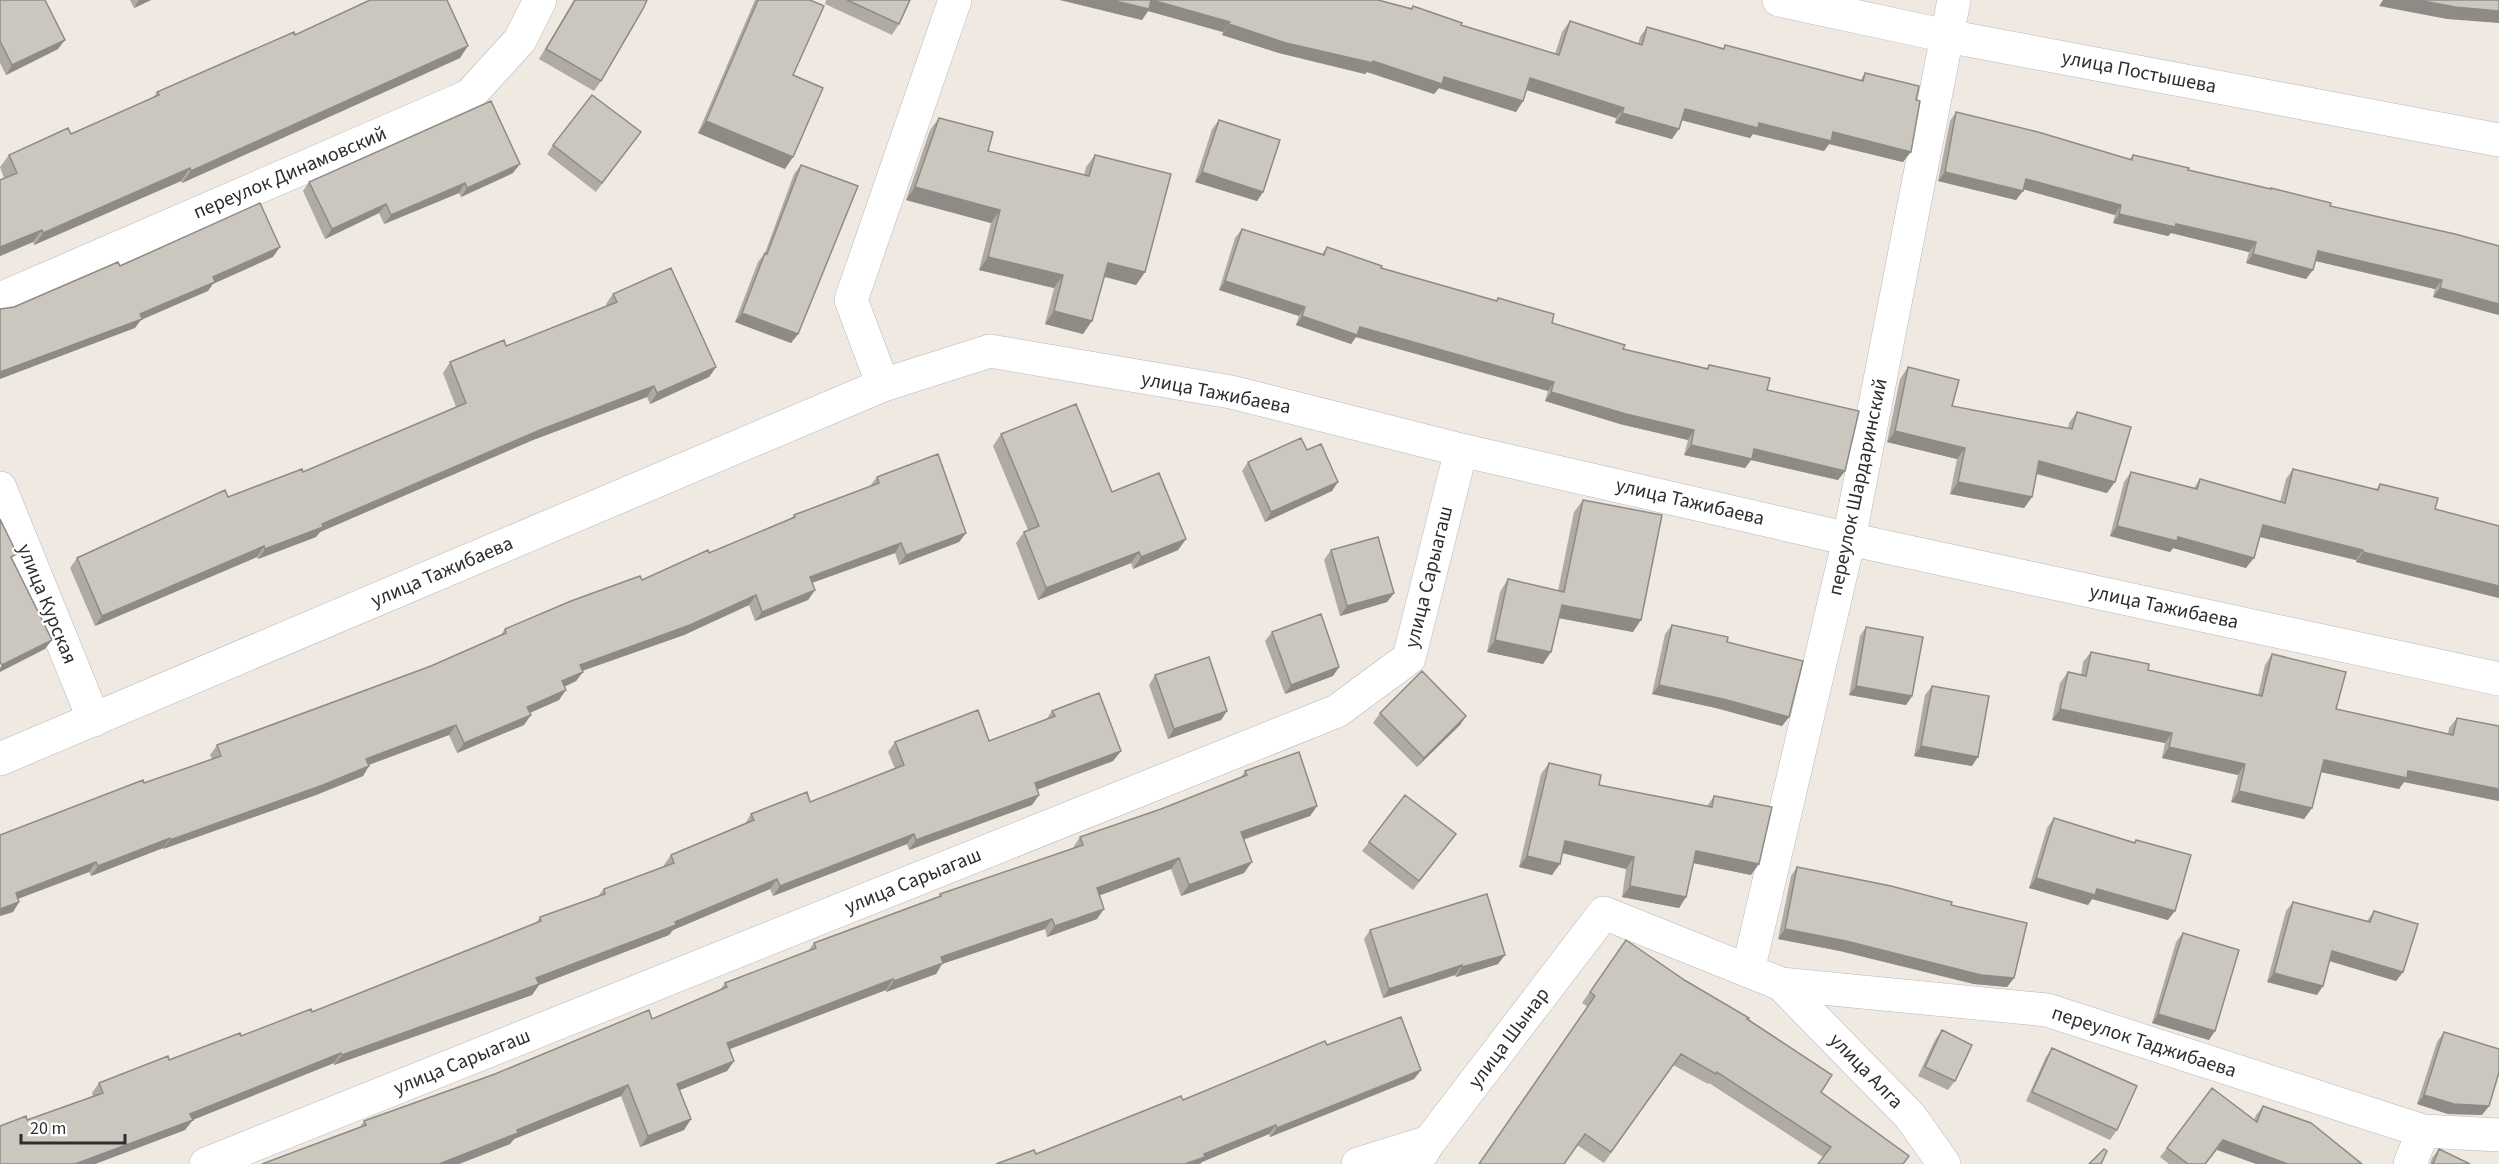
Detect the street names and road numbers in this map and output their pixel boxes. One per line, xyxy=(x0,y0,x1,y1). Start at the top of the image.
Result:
street label: улица Постышева xyxy=(2059,43,2219,101)
street label: переулок Динамовский xyxy=(189,120,391,226)
street label: улица Тажибаева xyxy=(1139,365,1293,421)
street label: переулок Шардаринский xyxy=(1821,376,1895,598)
street label: улица Тажибаева xyxy=(1613,471,1767,533)
street label: улица Сарыагаш xyxy=(1398,503,1460,651)
street label: улица Тажибаева xyxy=(367,529,517,615)
street label: улица Курская xyxy=(10,540,84,668)
street label: улица Тажибаева xyxy=(2087,578,2241,636)
street label: улица Сарыагаш xyxy=(840,841,986,921)
street label: улица Шынар xyxy=(1462,982,1556,1094)
street label: переулок Таджибаева xyxy=(2048,999,2240,1085)
street label: улица Сарыагаш xyxy=(389,1022,535,1102)
street label: улица Алга xyxy=(1823,1027,1909,1115)

